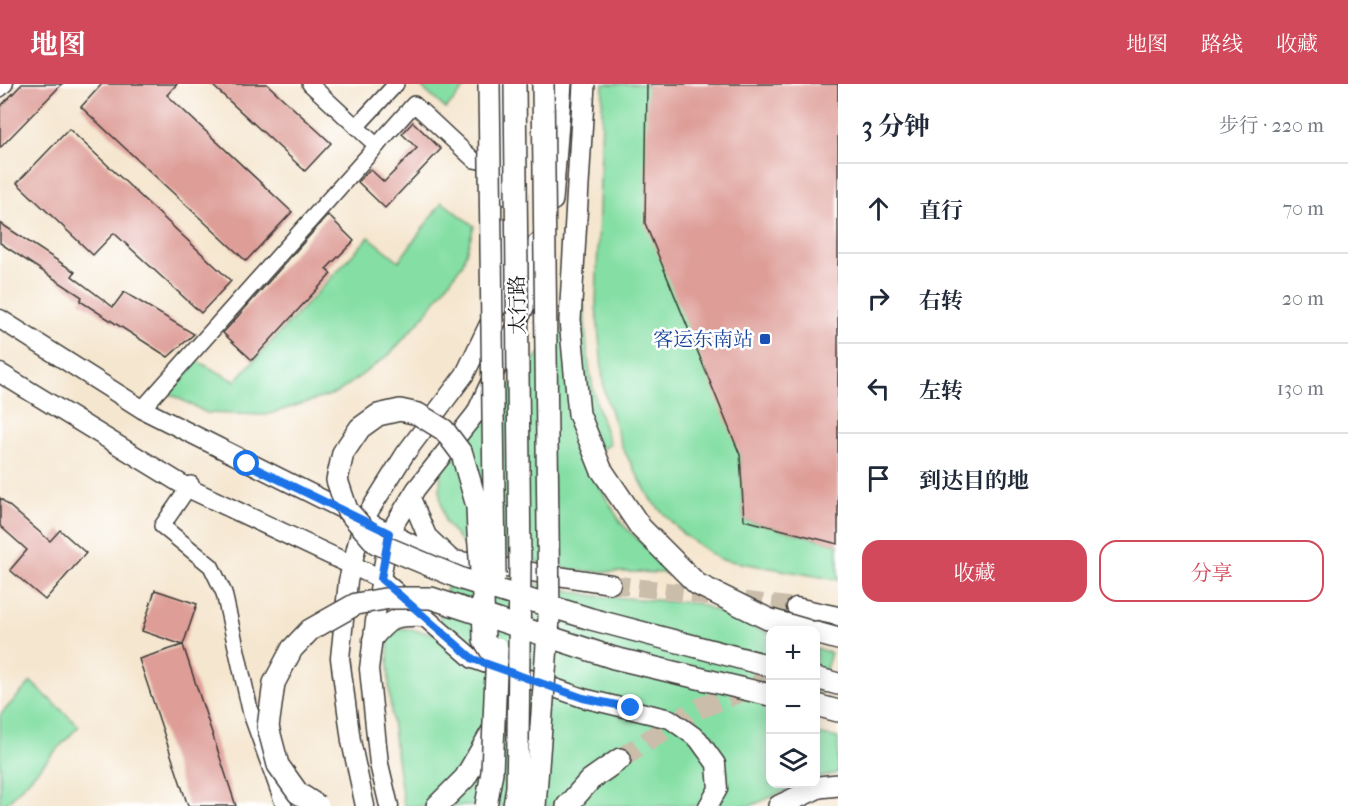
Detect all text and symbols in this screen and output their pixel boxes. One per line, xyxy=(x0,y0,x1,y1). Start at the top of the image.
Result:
text: 地图 xyxy=(30,28,86,61)
text: 地图 xyxy=(1126,32,1168,56)
text: 路线 xyxy=(1201,32,1243,56)
text: 收藏 xyxy=(1276,32,1318,56)
text: 3 分钟 xyxy=(862,111,930,142)
text: 步行 · 220 m xyxy=(1219,114,1324,137)
icon: ahead xyxy=(862,192,895,225)
text: 70 m xyxy=(1282,197,1324,220)
text: 直行 xyxy=(919,198,963,224)
street label: 太行路 xyxy=(505,275,530,335)
icon: right xyxy=(862,282,895,315)
text: 20 m xyxy=(1282,287,1324,310)
text: 右转 xyxy=(919,288,963,314)
place label: 客运东南站 xyxy=(653,328,753,351)
marker: 客运东南站 xyxy=(758,332,772,346)
icon: left xyxy=(862,372,895,405)
text: 130 m xyxy=(1277,377,1324,400)
text: 左转 xyxy=(919,378,963,404)
route start xyxy=(233,450,259,476)
icon: arrive xyxy=(862,462,895,495)
text: 到达目的地 xyxy=(919,468,1029,494)
button: 收藏 xyxy=(862,540,1087,602)
button: 分享 xyxy=(1099,540,1324,602)
map controls xyxy=(766,626,820,788)
button: + xyxy=(766,626,820,680)
button: − xyxy=(766,680,820,734)
route end xyxy=(617,694,643,720)
button: layers xyxy=(766,734,820,788)

